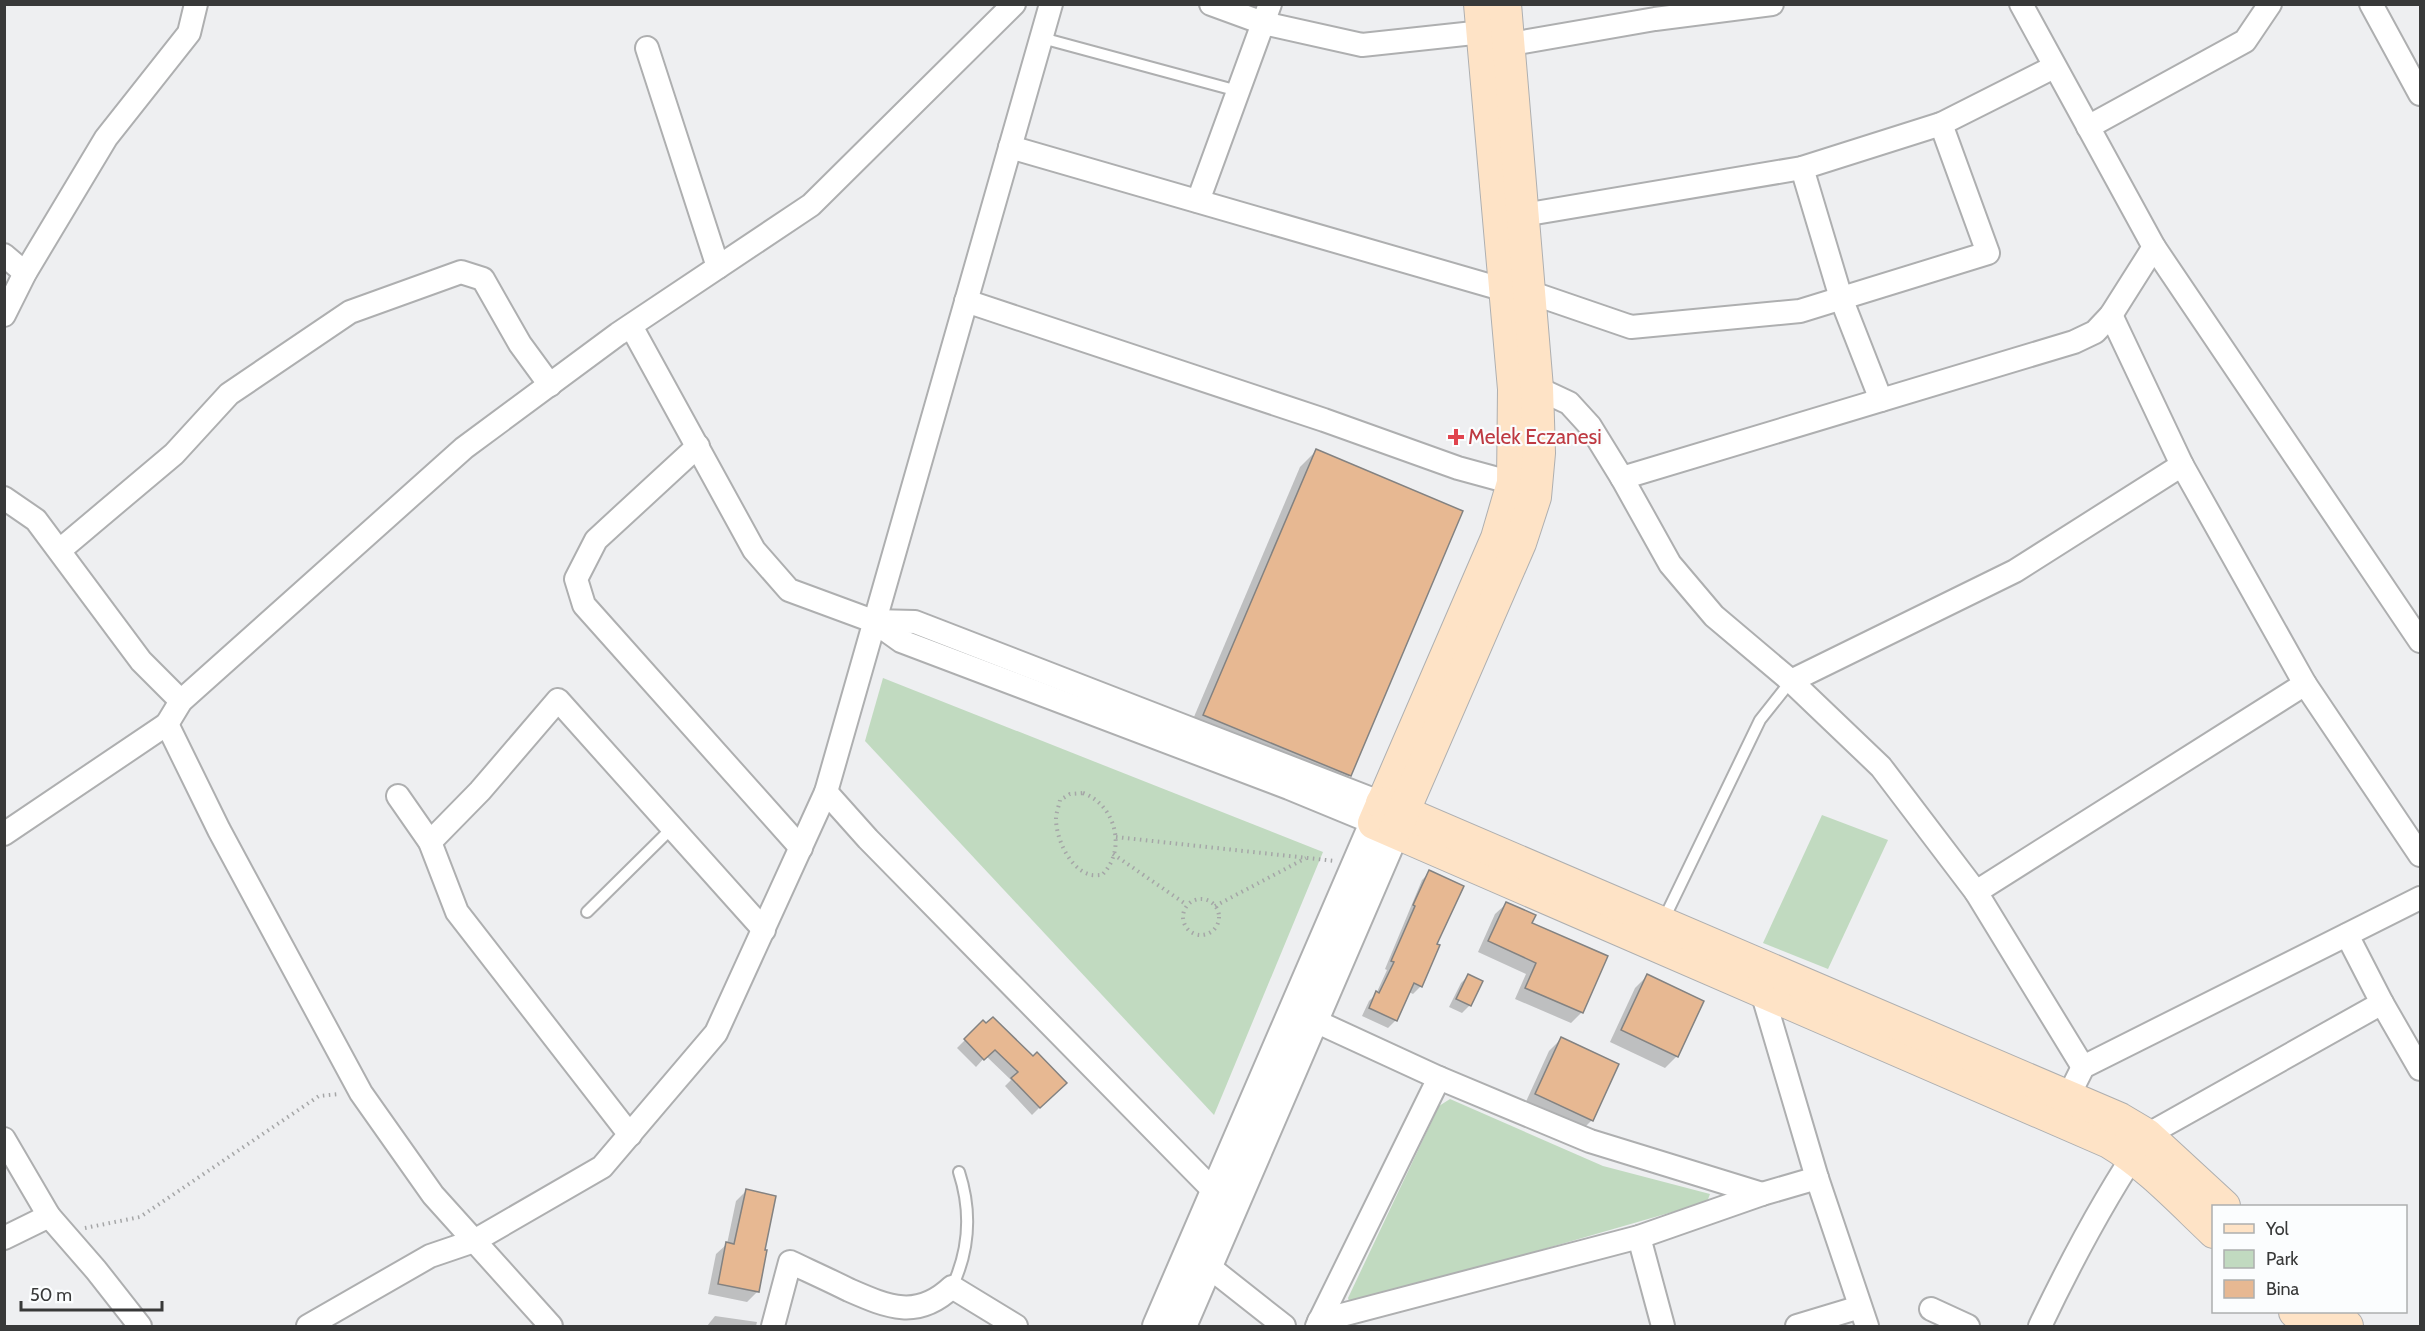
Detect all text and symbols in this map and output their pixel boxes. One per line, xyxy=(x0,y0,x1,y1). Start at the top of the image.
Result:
place label: Melek Eczanesi xyxy=(1468,424,1602,449)
marker: Melek Eczanesi xyxy=(1449,430,1463,444)
legend xyxy=(2212,1205,2407,1313)
text: Yol xyxy=(2265,1218,2290,1240)
text: Park xyxy=(2266,1248,2299,1270)
scale bar xyxy=(21,1274,162,1312)
text: Bina xyxy=(2266,1278,2300,1300)
text: 50 m xyxy=(30,1284,72,1306)

